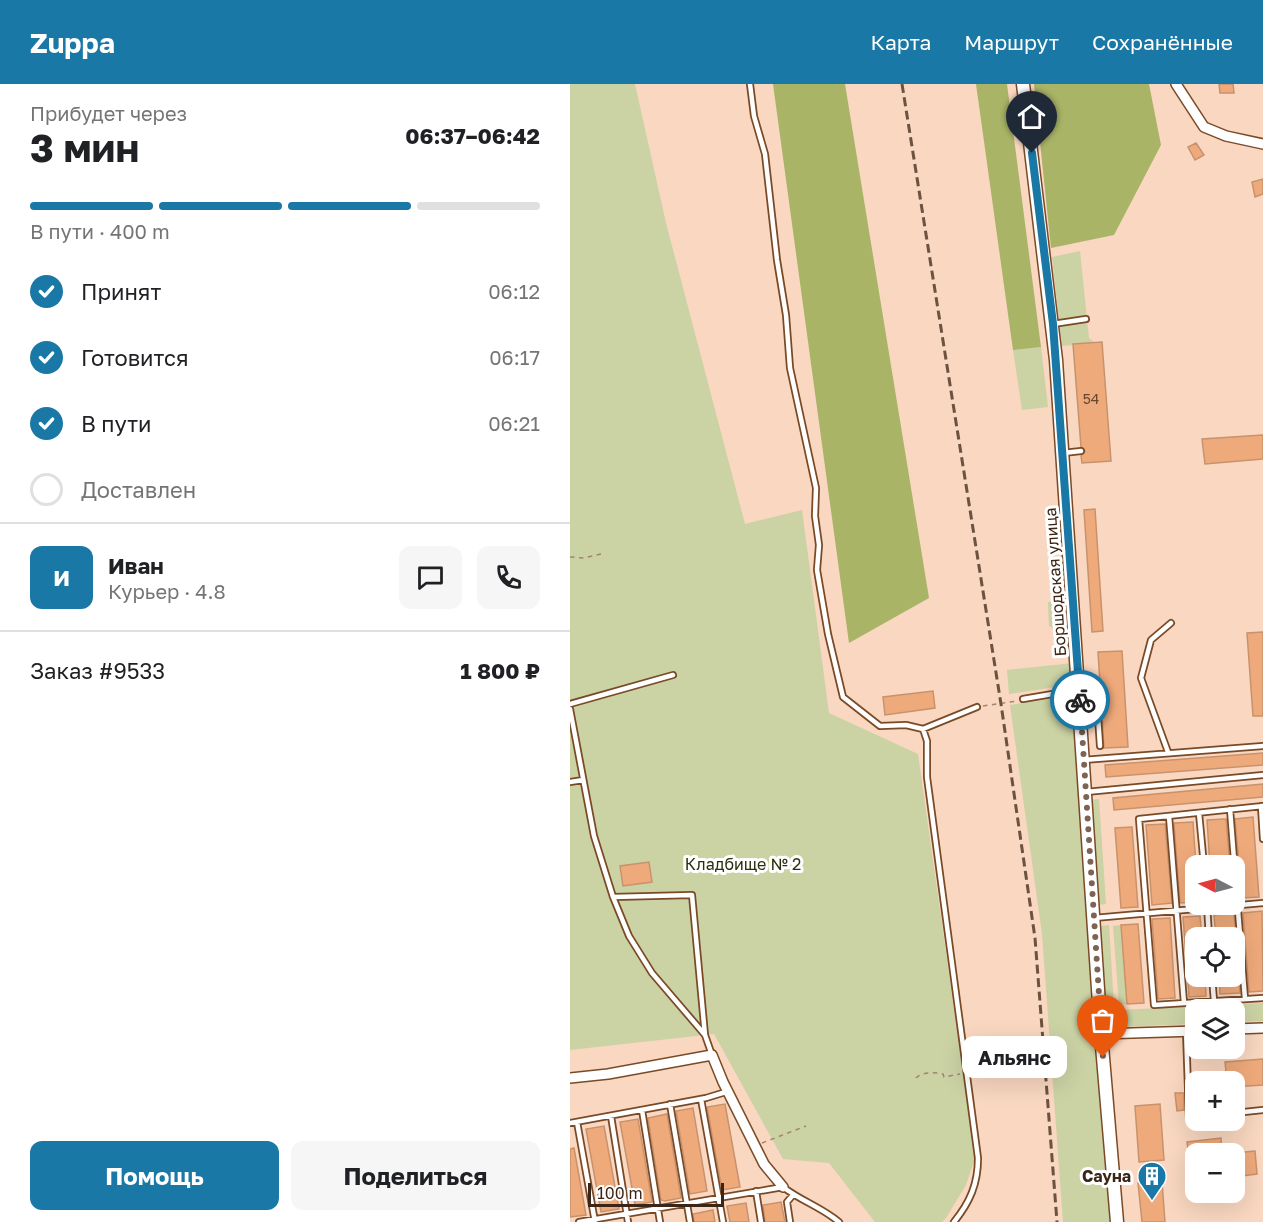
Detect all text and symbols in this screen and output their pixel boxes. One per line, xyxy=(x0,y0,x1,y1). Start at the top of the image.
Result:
text: Zuppa xyxy=(30,26,115,59)
text: Карта xyxy=(870,29,931,55)
text: Маршрут xyxy=(964,29,1059,55)
text: Сохранённые xyxy=(1092,29,1233,55)
pin xyxy=(1006,91,1057,153)
icon: home xyxy=(1015,100,1048,133)
text: Прибудет через xyxy=(30,101,187,125)
text: 06:37–06:42 xyxy=(405,122,540,149)
text: 3 мин xyxy=(30,124,139,171)
text: В пути · 400 m xyxy=(30,219,170,243)
icon: check xyxy=(30,275,63,308)
text: Принят xyxy=(81,278,161,305)
text: 06:12 xyxy=(488,279,540,303)
icon: check xyxy=(30,341,63,374)
text: Готовится xyxy=(81,344,189,371)
text: 06:17 xyxy=(489,345,540,369)
house number: 54 xyxy=(1083,390,1099,407)
icon: check xyxy=(30,407,63,440)
text: В пути xyxy=(81,410,151,437)
text: 06:21 xyxy=(488,411,540,435)
text: Доставлен xyxy=(81,476,196,503)
street label: Боршодская улица xyxy=(1040,507,1070,657)
button: chat xyxy=(399,546,462,609)
button: phone xyxy=(477,546,540,609)
text: Иван xyxy=(108,552,164,579)
text: И xyxy=(53,564,70,591)
text: Курьер · 4.8 xyxy=(108,579,226,603)
text: Заказ #9533 xyxy=(30,657,165,684)
text: 1 800 ₽ xyxy=(460,657,540,684)
courier xyxy=(1050,670,1110,730)
icon: bike xyxy=(1064,684,1097,717)
park label: Кладбище № 2 xyxy=(685,854,801,874)
north arrow xyxy=(1185,855,1245,915)
map controls xyxy=(1185,855,1245,1203)
button: locate xyxy=(1185,927,1245,987)
pin xyxy=(1077,995,1128,1057)
button: layers xyxy=(1185,999,1245,1059)
icon: bag xyxy=(1086,1004,1119,1037)
callout: Альянс xyxy=(962,1036,1067,1078)
text: Альянс xyxy=(978,1045,1051,1069)
button: + xyxy=(1185,1071,1245,1131)
button: Помощь xyxy=(30,1141,279,1210)
button: Поделиться xyxy=(291,1141,540,1210)
button: − xyxy=(1185,1143,1245,1203)
building icon: Сауна xyxy=(1136,1160,1168,1202)
place label: Сауна xyxy=(1082,1166,1131,1186)
scale bar xyxy=(588,1180,724,1208)
text: 100 m xyxy=(597,1183,643,1203)

